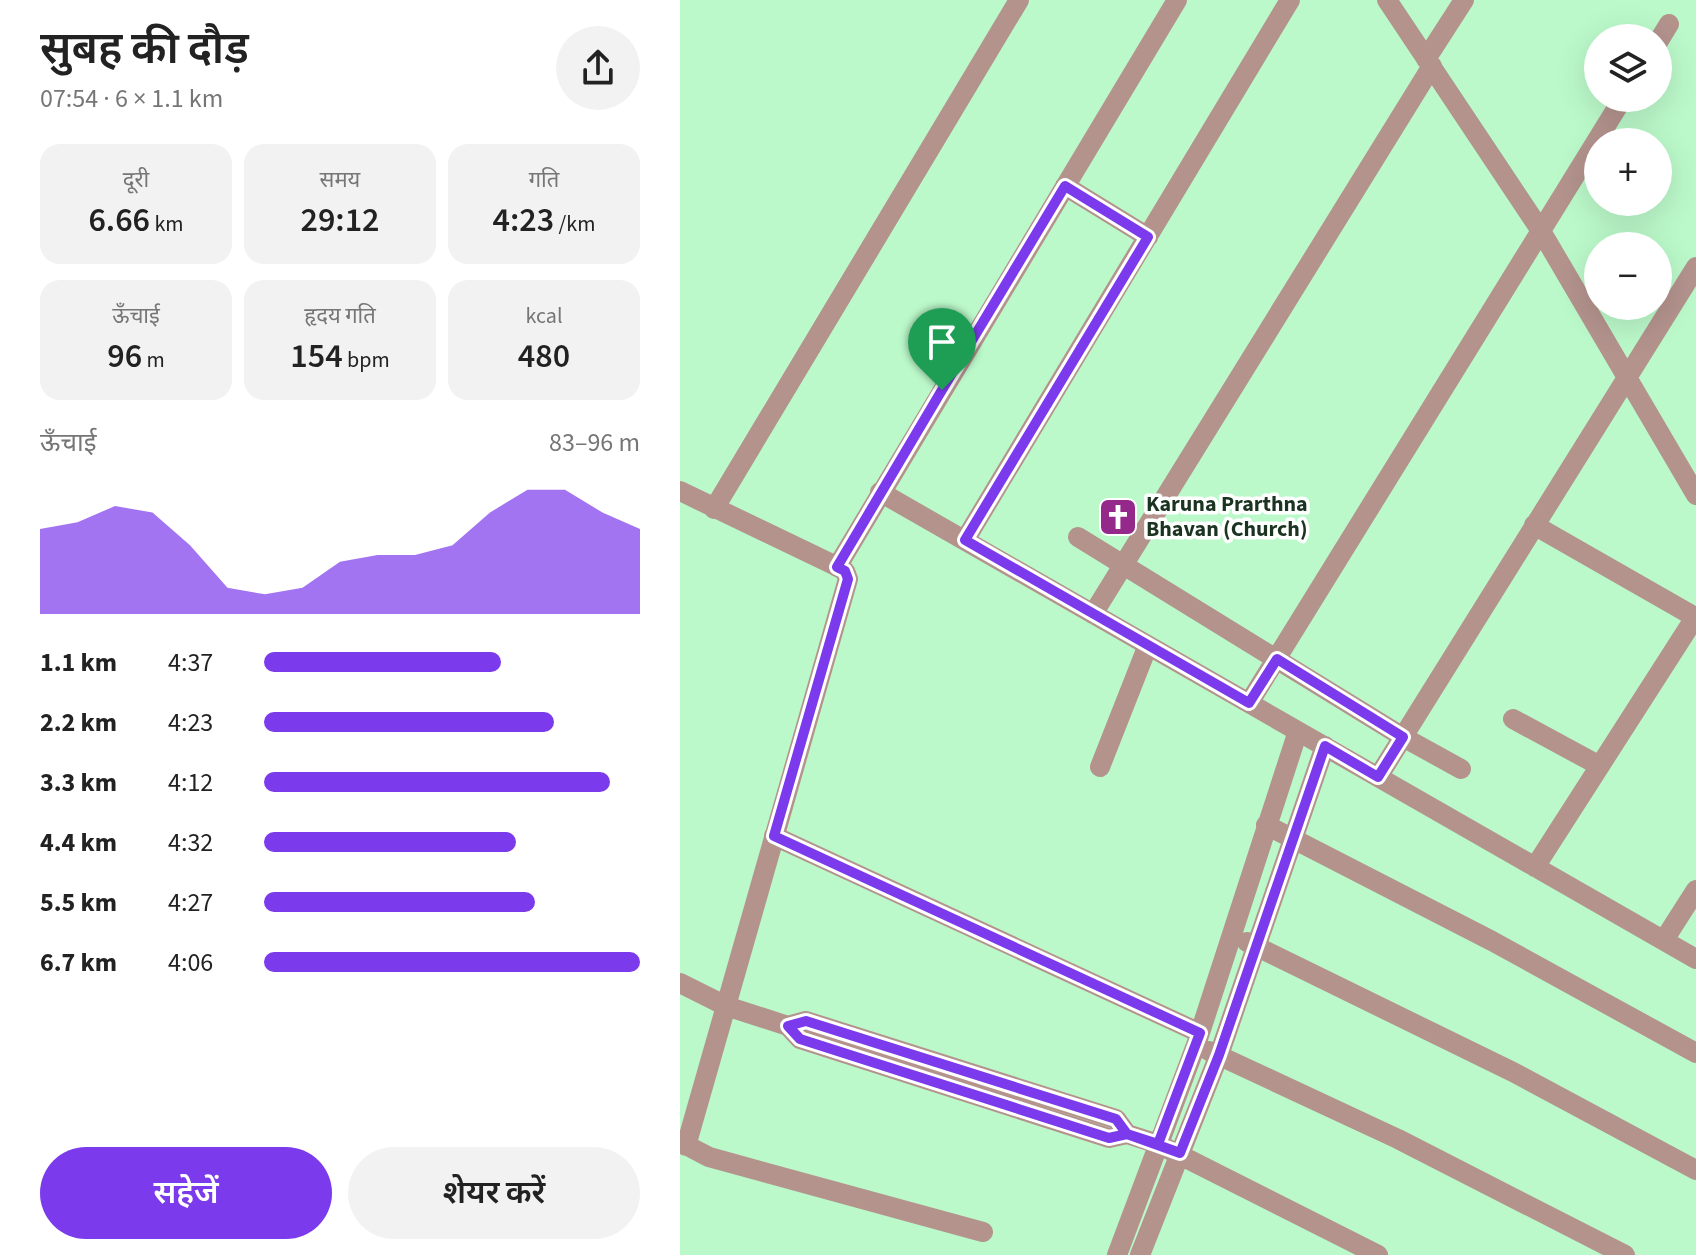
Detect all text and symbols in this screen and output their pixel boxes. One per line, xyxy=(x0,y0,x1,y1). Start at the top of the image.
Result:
text: सुबह की दौड़ xyxy=(40,18,249,81)
map controls xyxy=(1584,24,1672,320)
button: layers xyxy=(1584,24,1672,112)
button: share xyxy=(556,26,640,110)
text: 07:54 · 6 × 1.1 km xyxy=(40,80,223,117)
button: + xyxy=(1584,128,1672,216)
text: दूरी xyxy=(123,164,149,196)
text: समय xyxy=(320,164,360,196)
text: गति xyxy=(529,164,559,196)
text: 6.66 xyxy=(88,196,150,245)
text: 29:12 xyxy=(300,196,380,245)
text: 4:23 xyxy=(493,196,554,245)
text: km xyxy=(150,208,184,240)
text: /km xyxy=(554,208,595,240)
button: − xyxy=(1584,232,1672,320)
text: ऊँचाई xyxy=(112,300,160,332)
text: हृदय गति xyxy=(304,300,376,332)
text: kcal xyxy=(525,300,563,332)
pin xyxy=(908,308,976,390)
icon: arrive xyxy=(920,320,964,364)
text: 96 xyxy=(107,332,142,381)
text: 154 xyxy=(290,332,343,381)
text: 480 xyxy=(518,332,570,381)
text: m xyxy=(142,344,165,376)
text: bpm xyxy=(343,344,390,376)
text: ऊँचाई xyxy=(40,424,96,461)
text: 83–96 m xyxy=(549,424,640,461)
place label: Karuna Prarthna Bhavan (Church) xyxy=(1146,488,1308,545)
church icon: Karuna Prarthna Bhavan (Church) xyxy=(1097,496,1139,538)
text: 1.1 km xyxy=(40,644,117,681)
text: 4:37 xyxy=(168,644,213,681)
text: 2.2 km xyxy=(40,704,117,741)
text: 4:23 xyxy=(168,704,213,741)
text: 3.3 km xyxy=(40,764,117,801)
text: 4:12 xyxy=(168,764,213,801)
text: 4.4 km xyxy=(40,824,117,861)
text: 4:32 xyxy=(168,824,213,861)
text: 5.5 km xyxy=(40,884,117,921)
text: 4:27 xyxy=(168,884,213,921)
text: 6.7 km xyxy=(40,944,117,981)
text: 4:06 xyxy=(168,944,213,981)
button: सहेजें xyxy=(40,1147,332,1239)
button: शेयर करें xyxy=(348,1147,640,1239)

